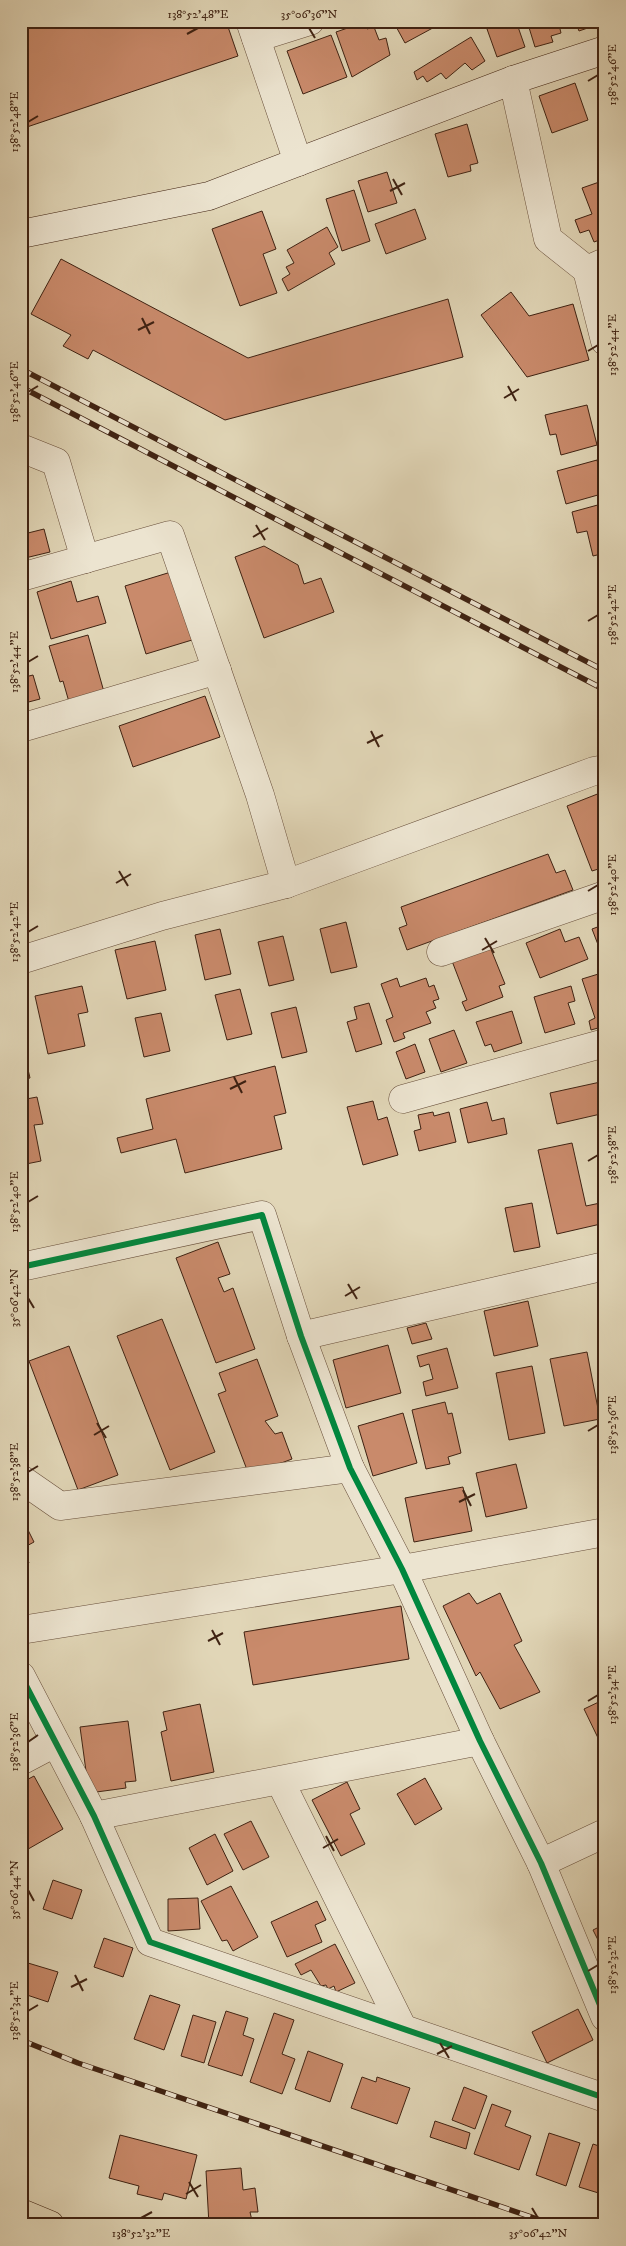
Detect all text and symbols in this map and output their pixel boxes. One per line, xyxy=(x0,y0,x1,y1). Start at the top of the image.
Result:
text: 138°52'48"E xyxy=(167,7,229,22)
text: 35°06'36"N xyxy=(281,7,337,22)
text: 138°52'46"E xyxy=(605,44,620,106)
text: 138°52'48"E xyxy=(7,91,22,153)
text: 138°52'44"E xyxy=(605,314,620,376)
text: 138°52'46"E xyxy=(7,361,22,423)
text: 138°52'42"E xyxy=(605,584,620,645)
text: 138°52'44"E xyxy=(7,631,22,693)
text: 138°52'40"E xyxy=(605,854,620,916)
text: 138°52'42"E xyxy=(7,901,22,962)
text: 138°52'38"E xyxy=(605,1125,620,1184)
text: 138°52'40"E xyxy=(7,1171,22,1233)
text: 35°06'42"N xyxy=(7,1269,22,1327)
text: 138°52'36"E xyxy=(605,1395,620,1454)
text: 138°52'38"E xyxy=(7,1442,22,1501)
text: 138°52'34"E xyxy=(605,1665,620,1725)
text: 138°52'36"E xyxy=(7,1712,22,1771)
text: 35°06'44"N xyxy=(7,1860,22,1920)
text: 138°52'32"E xyxy=(605,1935,620,1994)
text: 138°52'34"E xyxy=(7,1981,22,2041)
text: 138°52'32"E xyxy=(112,2226,171,2241)
text: 35°06'42"N xyxy=(509,2226,567,2241)

